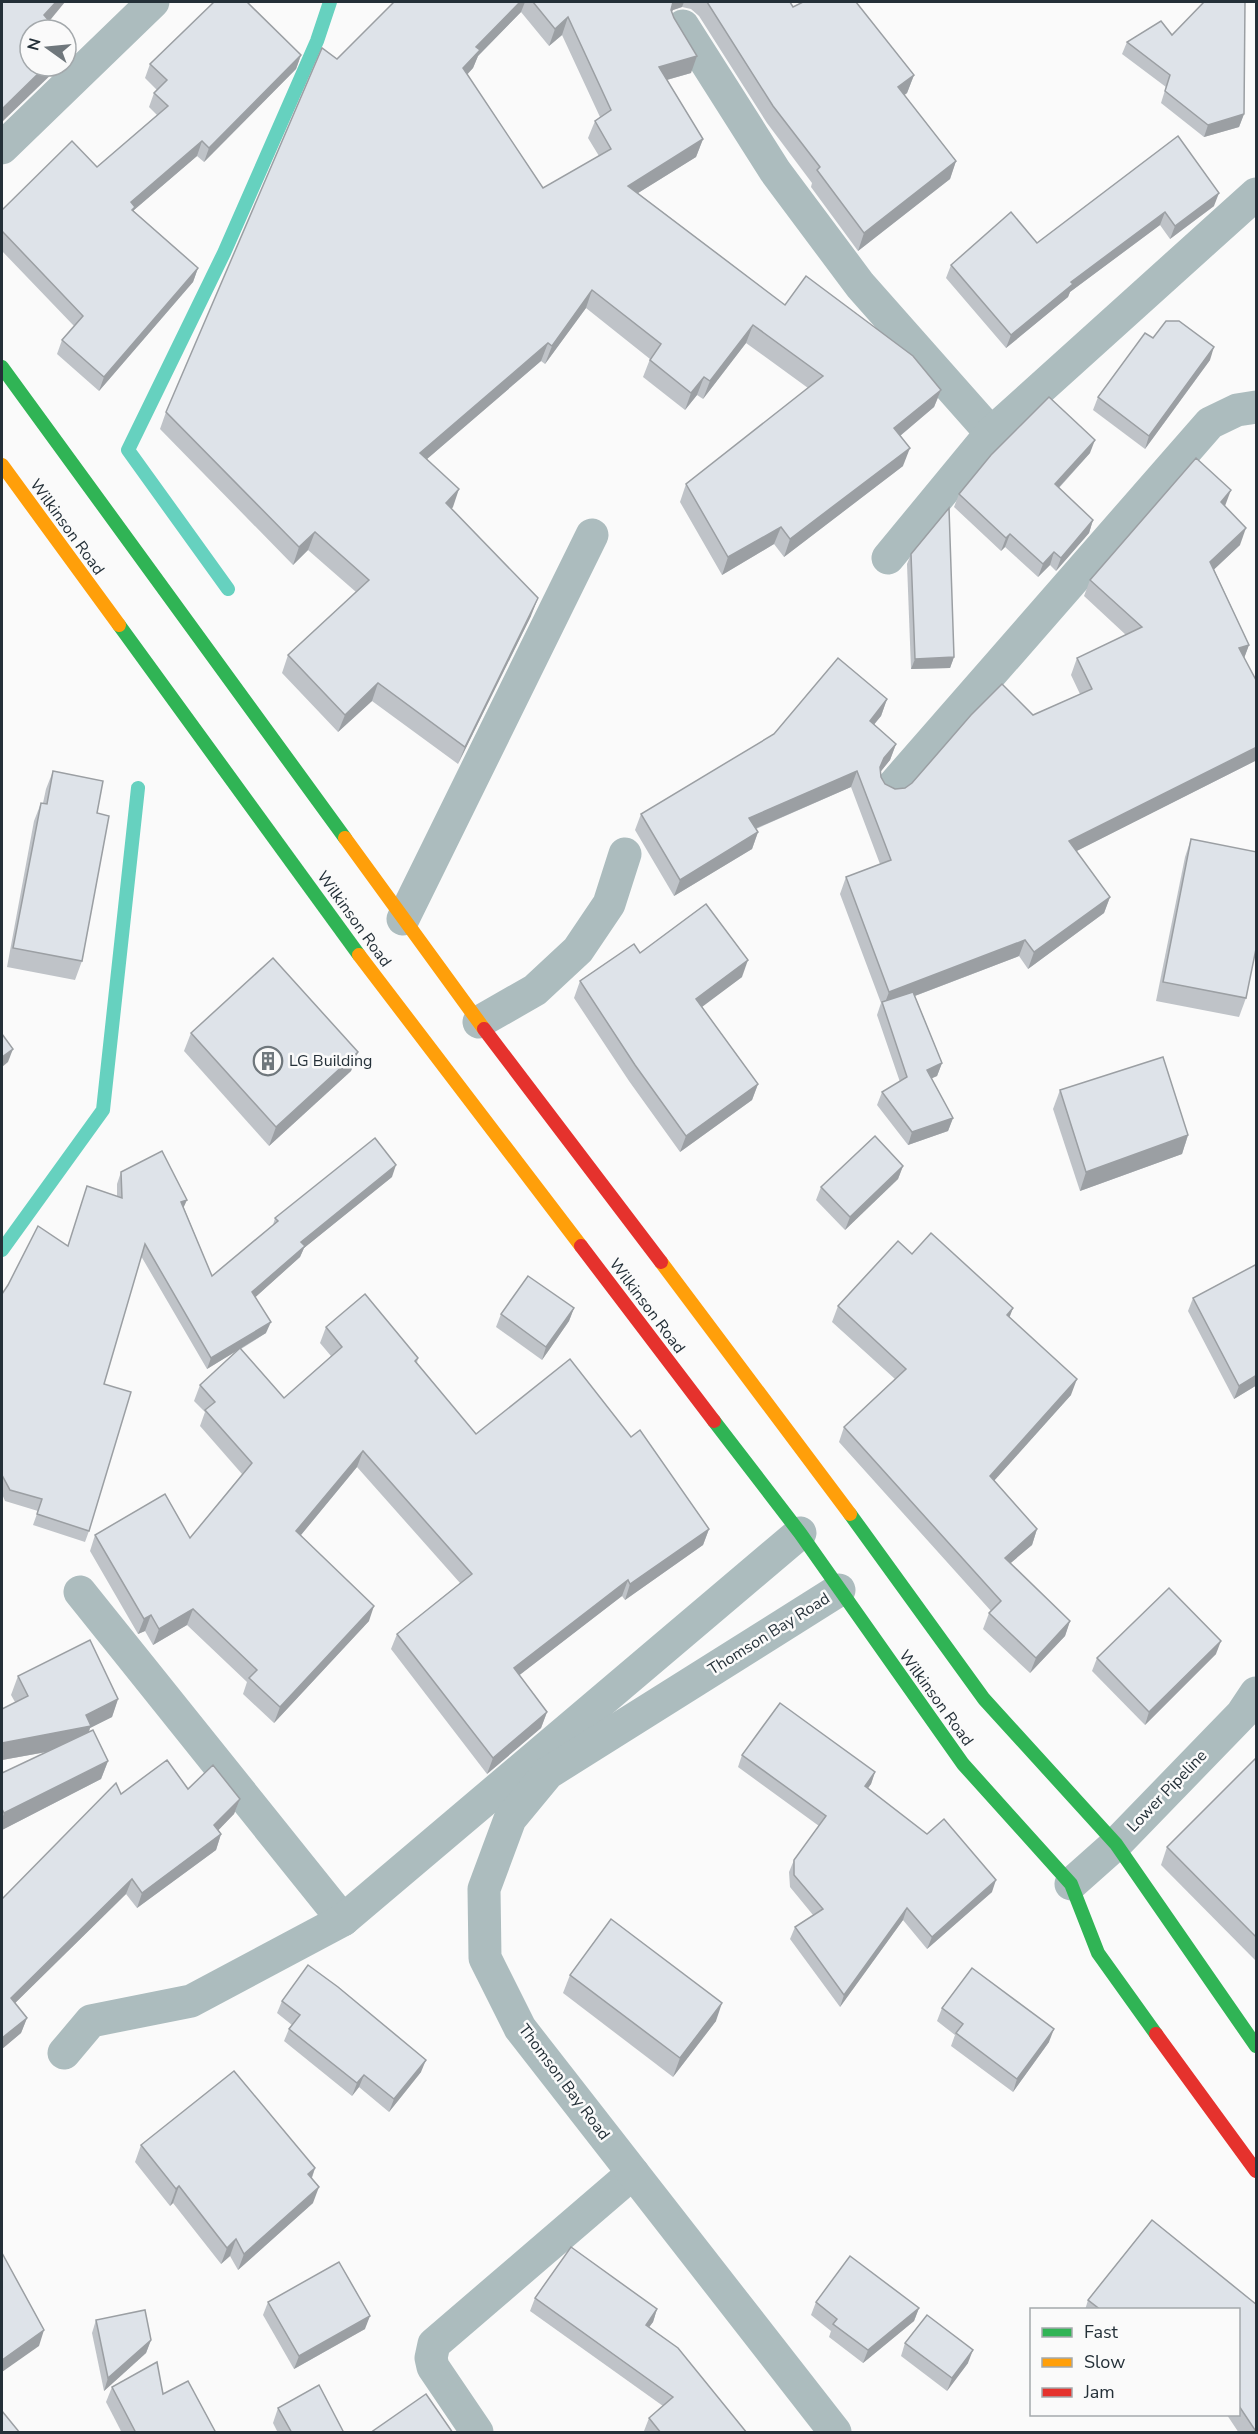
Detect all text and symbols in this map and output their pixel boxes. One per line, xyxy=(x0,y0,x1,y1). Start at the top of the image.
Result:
north arrow xyxy=(18,18,78,78)
text: N xyxy=(22,36,47,53)
street label: Wilkinson Road xyxy=(25,474,109,580)
street label: Wilkinson Road xyxy=(312,866,396,972)
building icon: LG Building xyxy=(252,1045,284,1077)
place label: LG Building xyxy=(289,1050,373,1072)
street label: Wilkinson Road xyxy=(604,1254,690,1358)
street label: Thomson Bay Road xyxy=(704,1588,834,1680)
street label: Wilkinson Road xyxy=(894,1645,978,1751)
street label: Lower Pipeline xyxy=(1122,1745,1212,1837)
street label: Thomson Bay Road xyxy=(513,2020,615,2144)
legend xyxy=(1030,2308,1240,2416)
text: Fast xyxy=(1084,2320,1119,2344)
text: Slow xyxy=(1084,2350,1125,2374)
text: Jam xyxy=(1083,2380,1115,2404)

